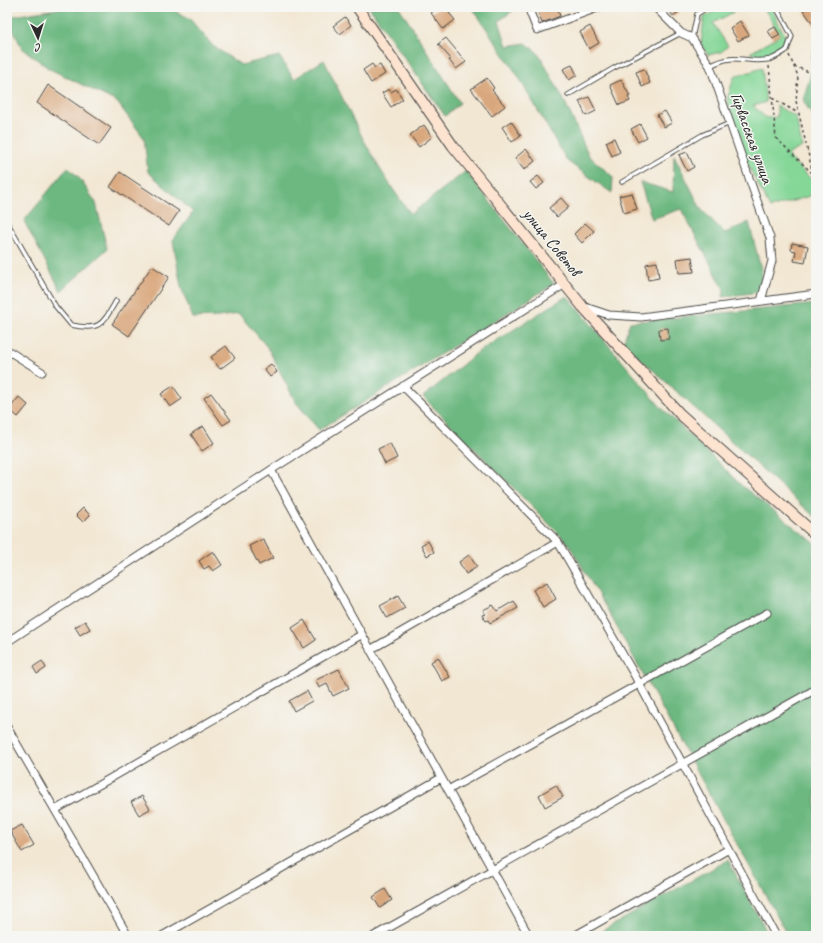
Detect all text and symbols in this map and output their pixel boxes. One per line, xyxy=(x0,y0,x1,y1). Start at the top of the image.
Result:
north arrow xyxy=(18,18,58,58)
text: С xyxy=(34,41,42,55)
street label: Гирвасская улица xyxy=(726,90,779,188)
street label: улица Советов xyxy=(518,203,588,282)

